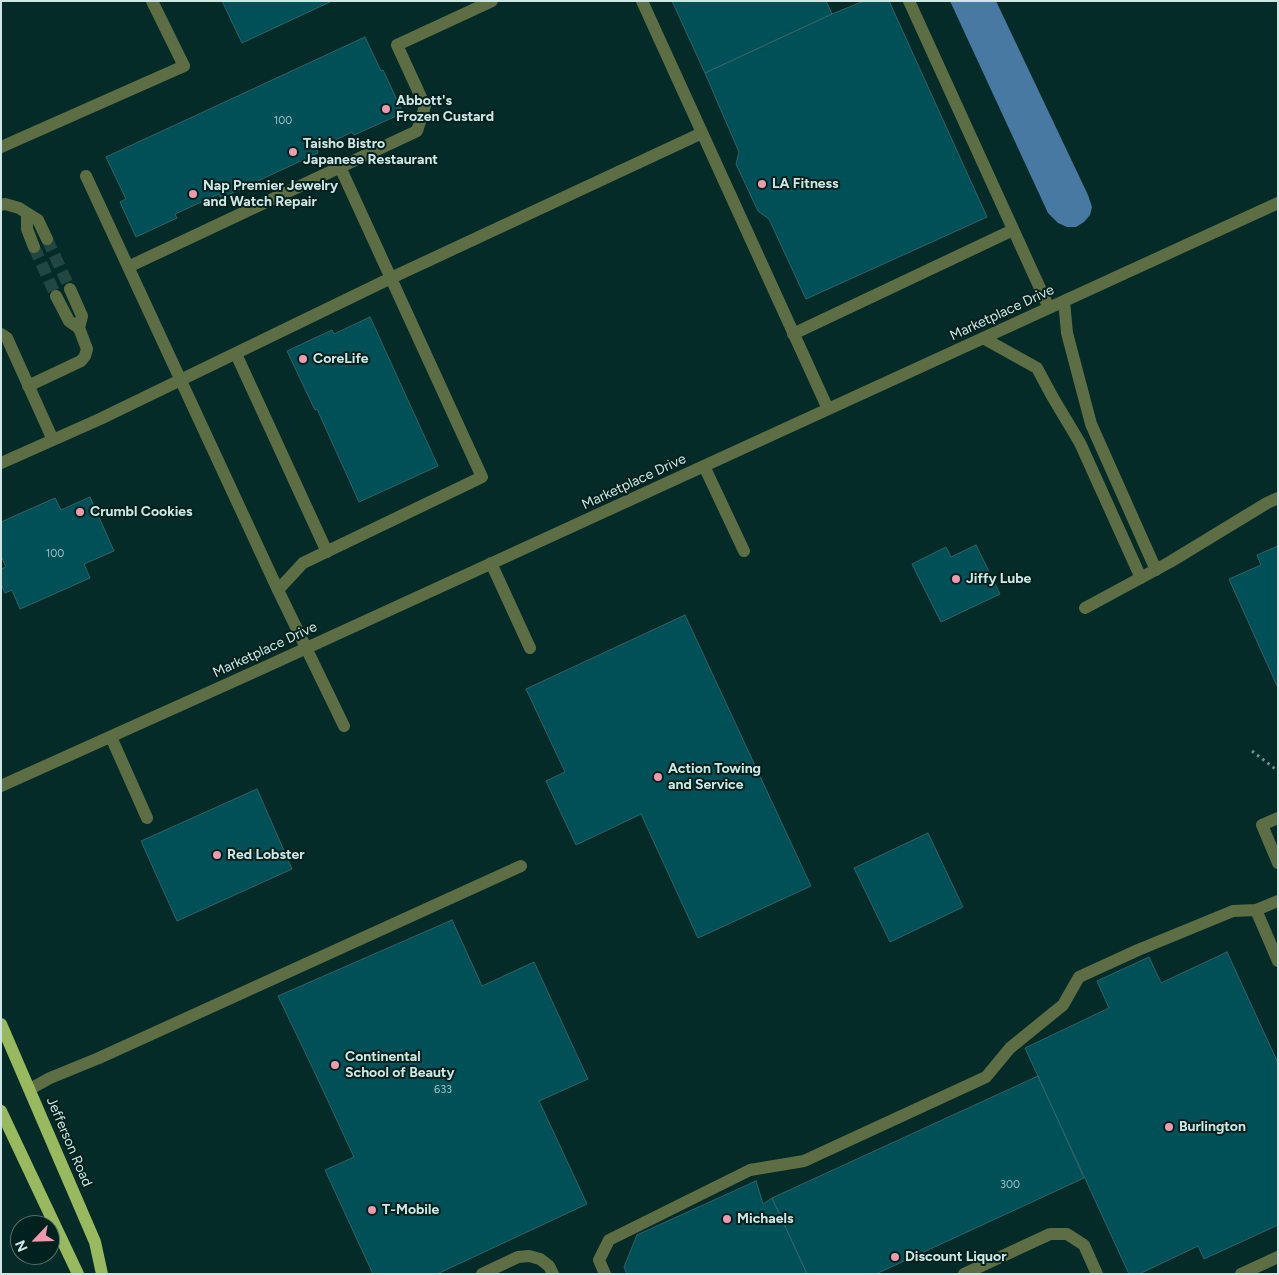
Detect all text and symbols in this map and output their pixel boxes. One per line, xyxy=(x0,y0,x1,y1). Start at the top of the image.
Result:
place label: Abbott's Frozen Custard xyxy=(396,93,494,125)
marker: Abbott's Frozen Custard xyxy=(380,103,392,115)
house number: 100 xyxy=(274,114,292,128)
place label: Taisho Bistro Japanese Restaurant xyxy=(303,136,438,168)
marker: Taisho Bistro Japanese Restaurant xyxy=(287,146,299,158)
place label: LA Fitness xyxy=(772,176,839,192)
place label: Nap Premier Jewelry and Watch Repair xyxy=(203,178,338,210)
marker: LA Fitness xyxy=(756,178,768,190)
marker: Nap Premier Jewelry and Watch Repair xyxy=(187,188,199,200)
street label: Marketplace Drive xyxy=(947,282,1057,344)
place label: CoreLife xyxy=(313,351,369,367)
marker: CoreLife xyxy=(297,353,309,365)
street label: Marketplace Drive xyxy=(579,451,689,513)
place label: Crumbl Cookies xyxy=(90,504,193,520)
marker: Crumbl Cookies xyxy=(74,506,86,518)
house number: 100 xyxy=(46,547,64,561)
place label: Jiffy Lube xyxy=(966,571,1031,587)
marker: Jiffy Lube xyxy=(950,573,962,585)
street label: Marketplace Drive xyxy=(210,619,320,681)
place label: Action Towing and Service xyxy=(668,761,761,794)
marker: Action Towing and Service xyxy=(652,771,664,783)
place label: Red Lobster xyxy=(227,847,305,863)
marker: Red Lobster xyxy=(211,849,223,861)
place label: Continental School of Beauty xyxy=(345,1049,455,1082)
marker: Continental School of Beauty xyxy=(329,1059,341,1071)
house number: 633 xyxy=(434,1083,452,1097)
street label: Jefferson Road xyxy=(43,1095,95,1189)
place label: Burlington xyxy=(1179,1119,1246,1135)
marker: Burlington xyxy=(1163,1121,1175,1133)
house number: 300 xyxy=(1000,1178,1020,1192)
place label: T-Mobile xyxy=(382,1202,439,1218)
marker: T-Mobile xyxy=(366,1204,378,1216)
place label: Michaels xyxy=(737,1211,793,1227)
marker: Michaels xyxy=(721,1213,733,1225)
north arrow xyxy=(10,1215,60,1265)
text: N xyxy=(12,1238,32,1254)
place label: Discount Liquor xyxy=(905,1249,1006,1265)
marker: Discount Liquor xyxy=(889,1251,901,1263)

